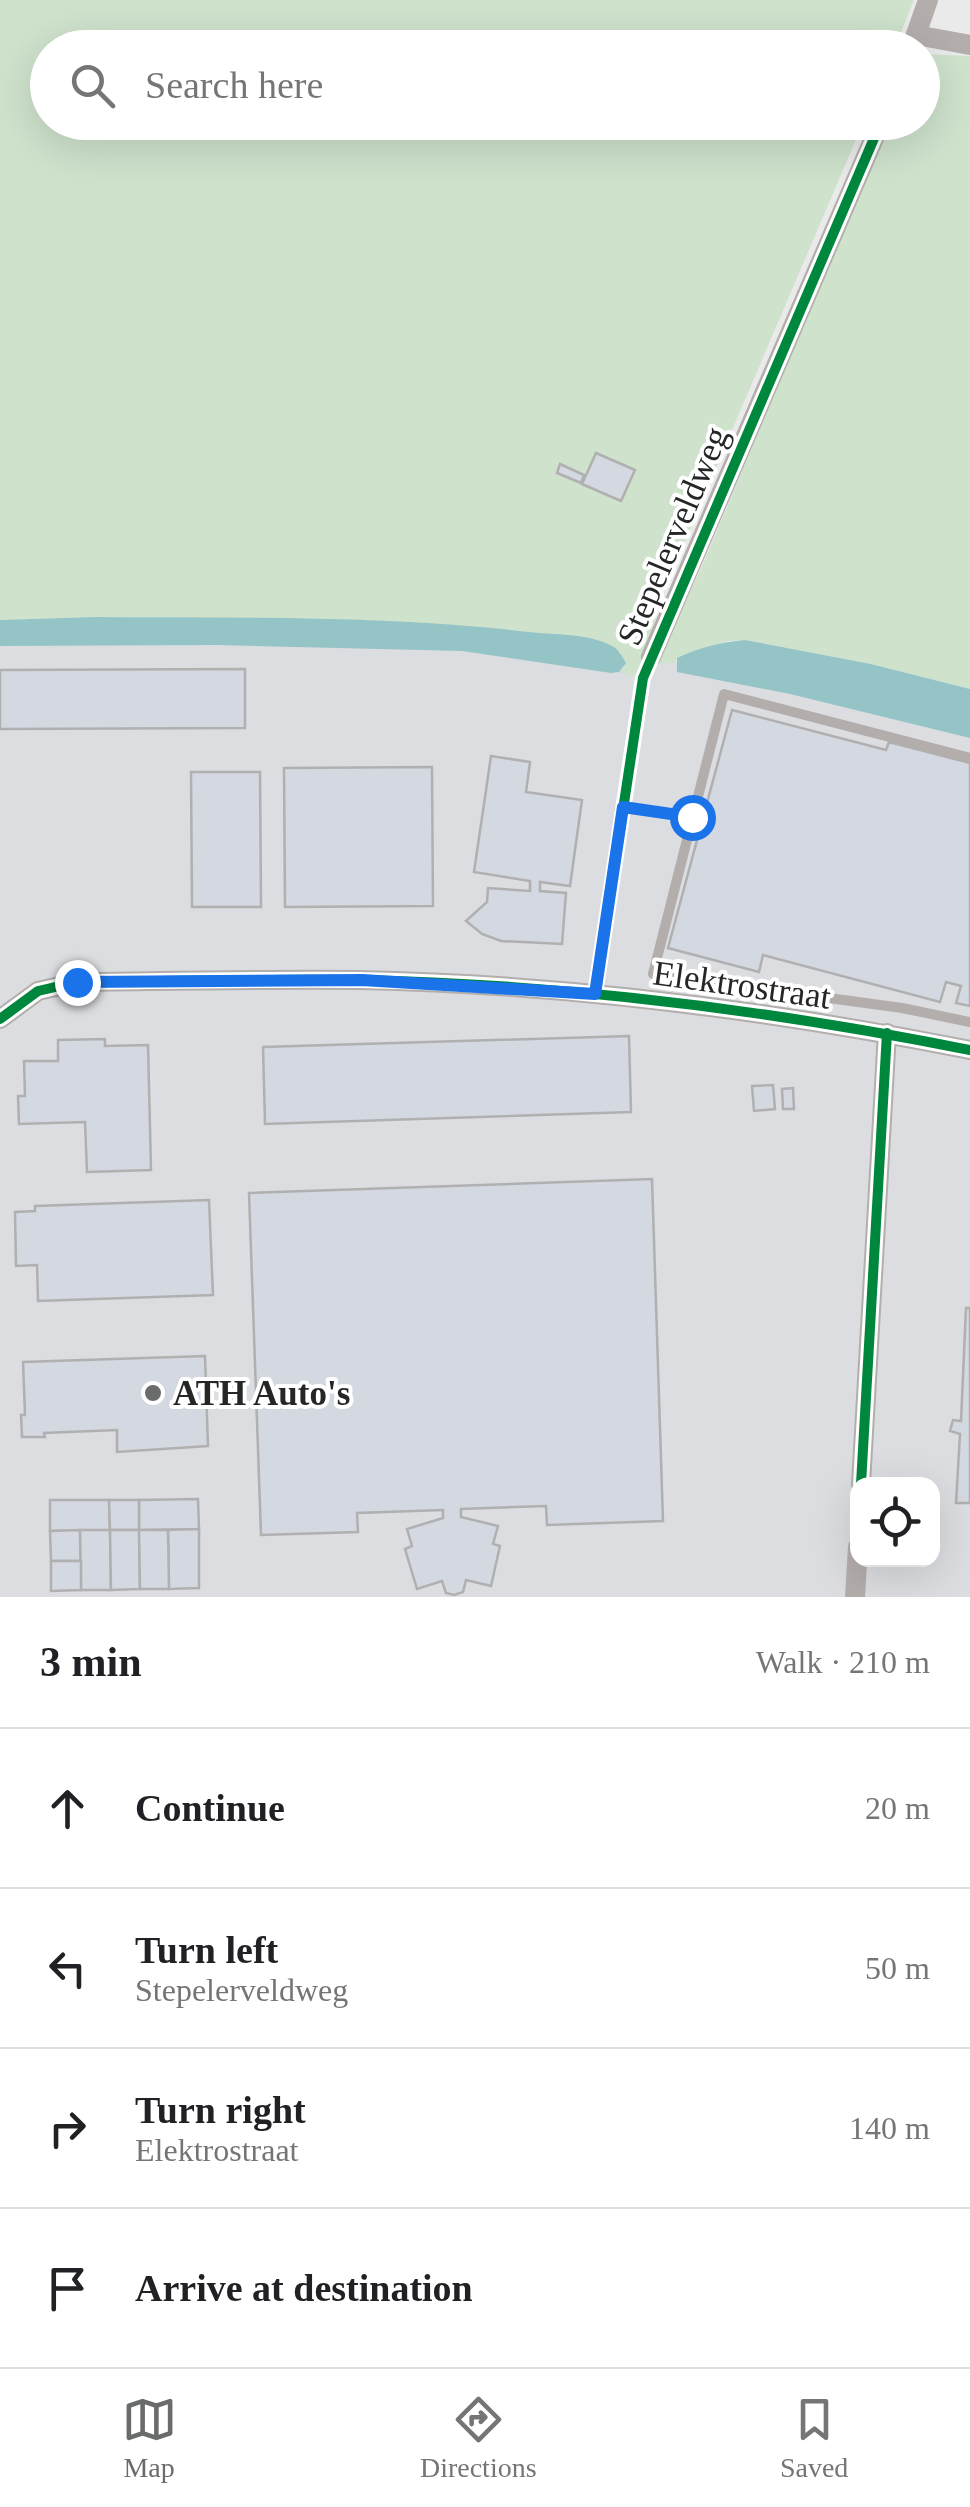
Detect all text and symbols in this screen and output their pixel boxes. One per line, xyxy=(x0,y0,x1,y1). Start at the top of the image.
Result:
search box xyxy=(30,30,940,140)
icon: search xyxy=(65,58,120,113)
text: Search here xyxy=(145,64,323,106)
street label: Stepelerveldweg xyxy=(609,421,737,651)
route start xyxy=(670,795,716,841)
street label: Elektrostraat xyxy=(651,953,834,1017)
route end xyxy=(55,960,101,1006)
place label: ATH Auto's xyxy=(173,1374,350,1413)
marker: ATH Auto's xyxy=(142,1382,164,1404)
map controls xyxy=(850,1477,940,1567)
button: locate xyxy=(850,1477,940,1567)
text: 3 min xyxy=(40,1639,142,1685)
text: Walk · 210 m xyxy=(756,1644,930,1680)
icon: ahead xyxy=(40,1781,95,1836)
text: Continue xyxy=(135,1787,285,1829)
text: 20 m xyxy=(865,1790,930,1826)
text: Turn left xyxy=(135,1929,278,1971)
icon: left xyxy=(40,1941,95,1996)
text: 50 m xyxy=(865,1950,930,1986)
text: Stepelerveldweg xyxy=(135,1972,348,2008)
text: Turn right xyxy=(135,2089,306,2131)
icon: right xyxy=(40,2101,95,2156)
text: 140 m xyxy=(849,2110,930,2146)
text: Elektrostraat xyxy=(135,2132,298,2168)
icon: arrive xyxy=(40,2261,95,2316)
text: Arrive at destination xyxy=(135,2267,473,2309)
tab: Map xyxy=(122,2392,177,2484)
tab: Directions xyxy=(420,2392,537,2484)
tab: Saved xyxy=(780,2392,848,2484)

